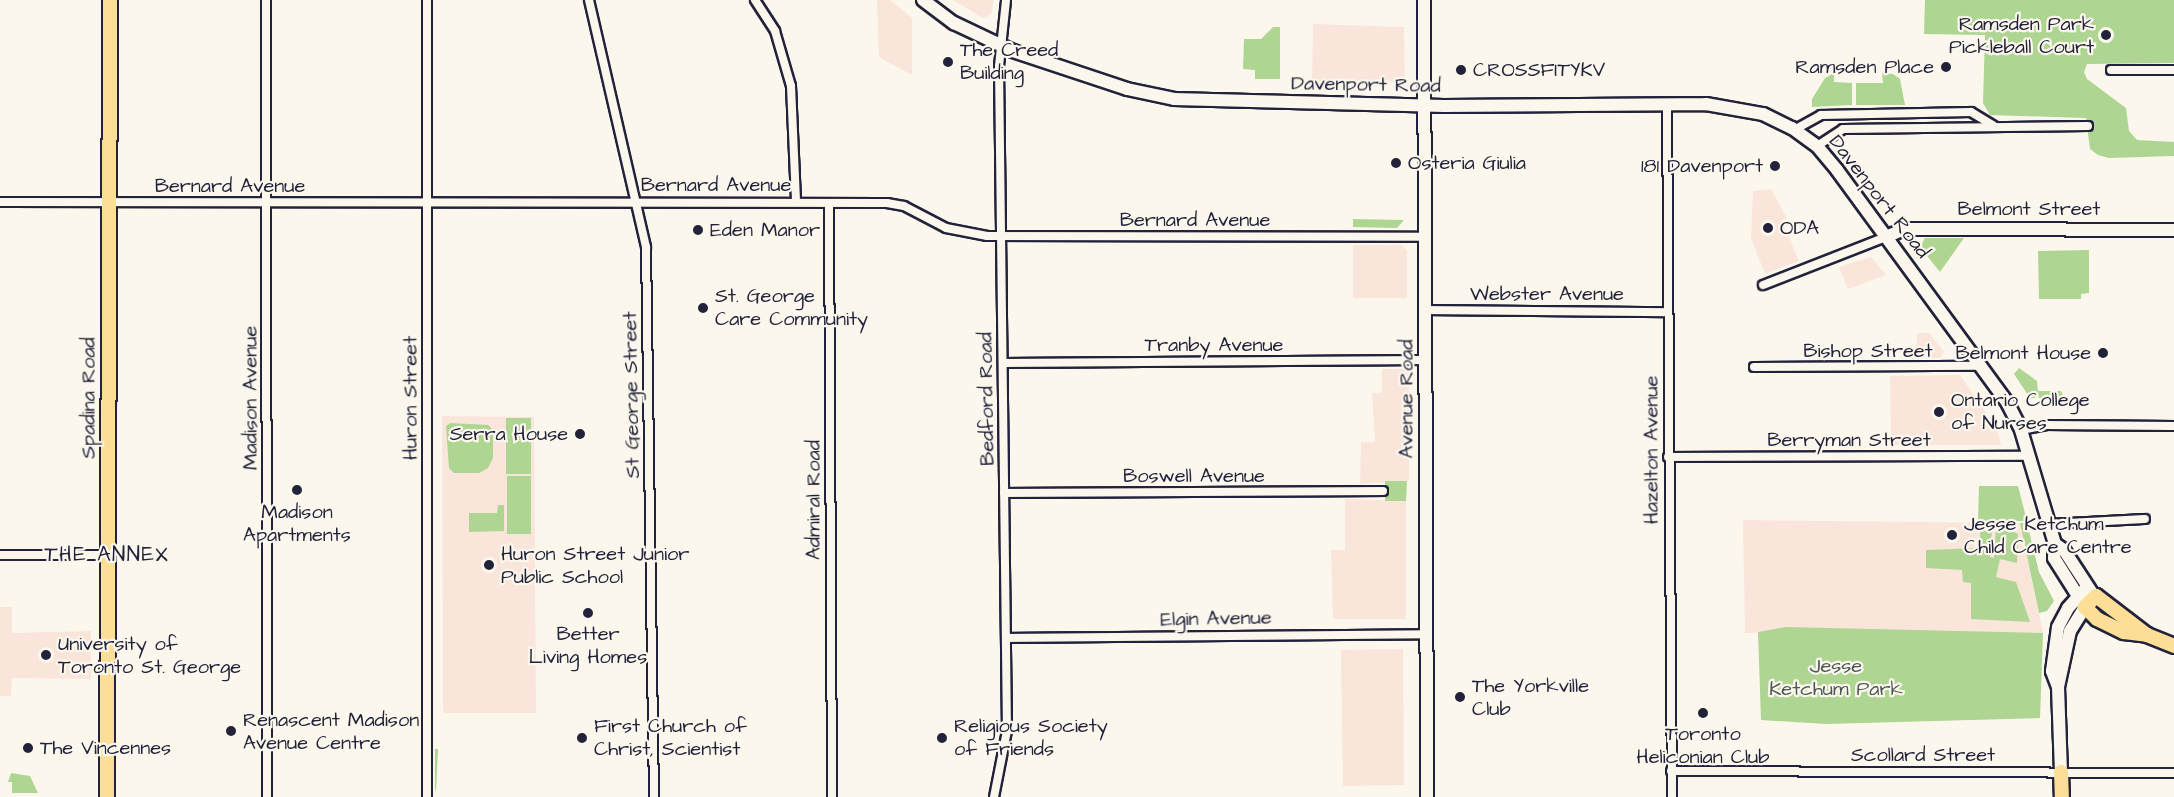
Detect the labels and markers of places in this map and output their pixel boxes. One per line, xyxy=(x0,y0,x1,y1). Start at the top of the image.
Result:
place label: Ramsden Park Pickleball Court xyxy=(1949,12,2094,59)
marker: Ramsden Park Pickleball Court xyxy=(2099,28,2113,42)
place label: The Creed Building xyxy=(960,39,1058,86)
marker: The Creed Building xyxy=(941,55,955,69)
place label: Ramsden Place xyxy=(1795,55,1934,79)
place label: CROSSFITYKV xyxy=(1473,58,1605,82)
marker: Ramsden Place xyxy=(1939,60,1953,74)
marker: CROSSFITYKV xyxy=(1454,63,1468,77)
place label: Osteria Giulia xyxy=(1408,151,1526,175)
place label: 181 Davenport xyxy=(1641,154,1763,178)
marker: Osteria Giulia xyxy=(1389,156,1403,170)
marker: 181 Davenport xyxy=(1768,159,1782,173)
place label: ODA xyxy=(1780,216,1819,240)
place label: Eden Manor xyxy=(710,218,820,242)
marker: ODA xyxy=(1761,221,1775,235)
marker: Eden Manor xyxy=(691,223,705,237)
place label: St. George Care Community xyxy=(715,284,868,331)
marker: St. George Care Community xyxy=(696,301,710,315)
place label: Belmont House xyxy=(1956,341,2091,365)
marker: Belmont House xyxy=(2096,346,2110,360)
place label: Ontario College of Nurses xyxy=(1951,388,2090,435)
marker: Ontario College of Nurses xyxy=(1932,405,1946,419)
place label: Serra House xyxy=(450,422,568,446)
marker: Serra House xyxy=(573,427,587,441)
marker: Madison Apartments xyxy=(290,483,304,497)
place label: Madison Apartments xyxy=(243,500,351,547)
place label: Jesse Ketchum Child Care Centre xyxy=(1964,512,2132,559)
marker: Jesse Ketchum Child Care Centre xyxy=(1945,528,1959,542)
place label: Huron Street Junior Public School xyxy=(501,542,689,589)
marker: Huron Street Junior Public School xyxy=(482,558,496,572)
marker: Better Living Homes xyxy=(581,606,595,620)
place label: Better Living Homes xyxy=(529,622,647,669)
place label: University of Toronto St. George xyxy=(58,632,241,679)
marker: University of Toronto St. George xyxy=(39,648,53,662)
place label: The Yorkville Club xyxy=(1472,674,1589,721)
marker: The Yorkville Club xyxy=(1453,690,1467,704)
marker: Toronto Heliconian Club xyxy=(1696,706,1710,720)
place label: Renascent Madison Avenue Centre xyxy=(243,708,419,755)
place label: First Church of Christ, Scientist xyxy=(594,714,747,761)
place label: Religious Society of Friends xyxy=(954,714,1108,761)
place label: Toronto Heliconian Club xyxy=(1637,722,1769,769)
marker: Renascent Madison Avenue Centre xyxy=(224,724,238,738)
marker: First Church of Christ, Scientist xyxy=(575,731,589,745)
marker: Religious Society of Friends xyxy=(935,731,949,745)
place label: The Vincennes xyxy=(40,736,171,760)
marker: The Vincennes xyxy=(21,741,35,755)

